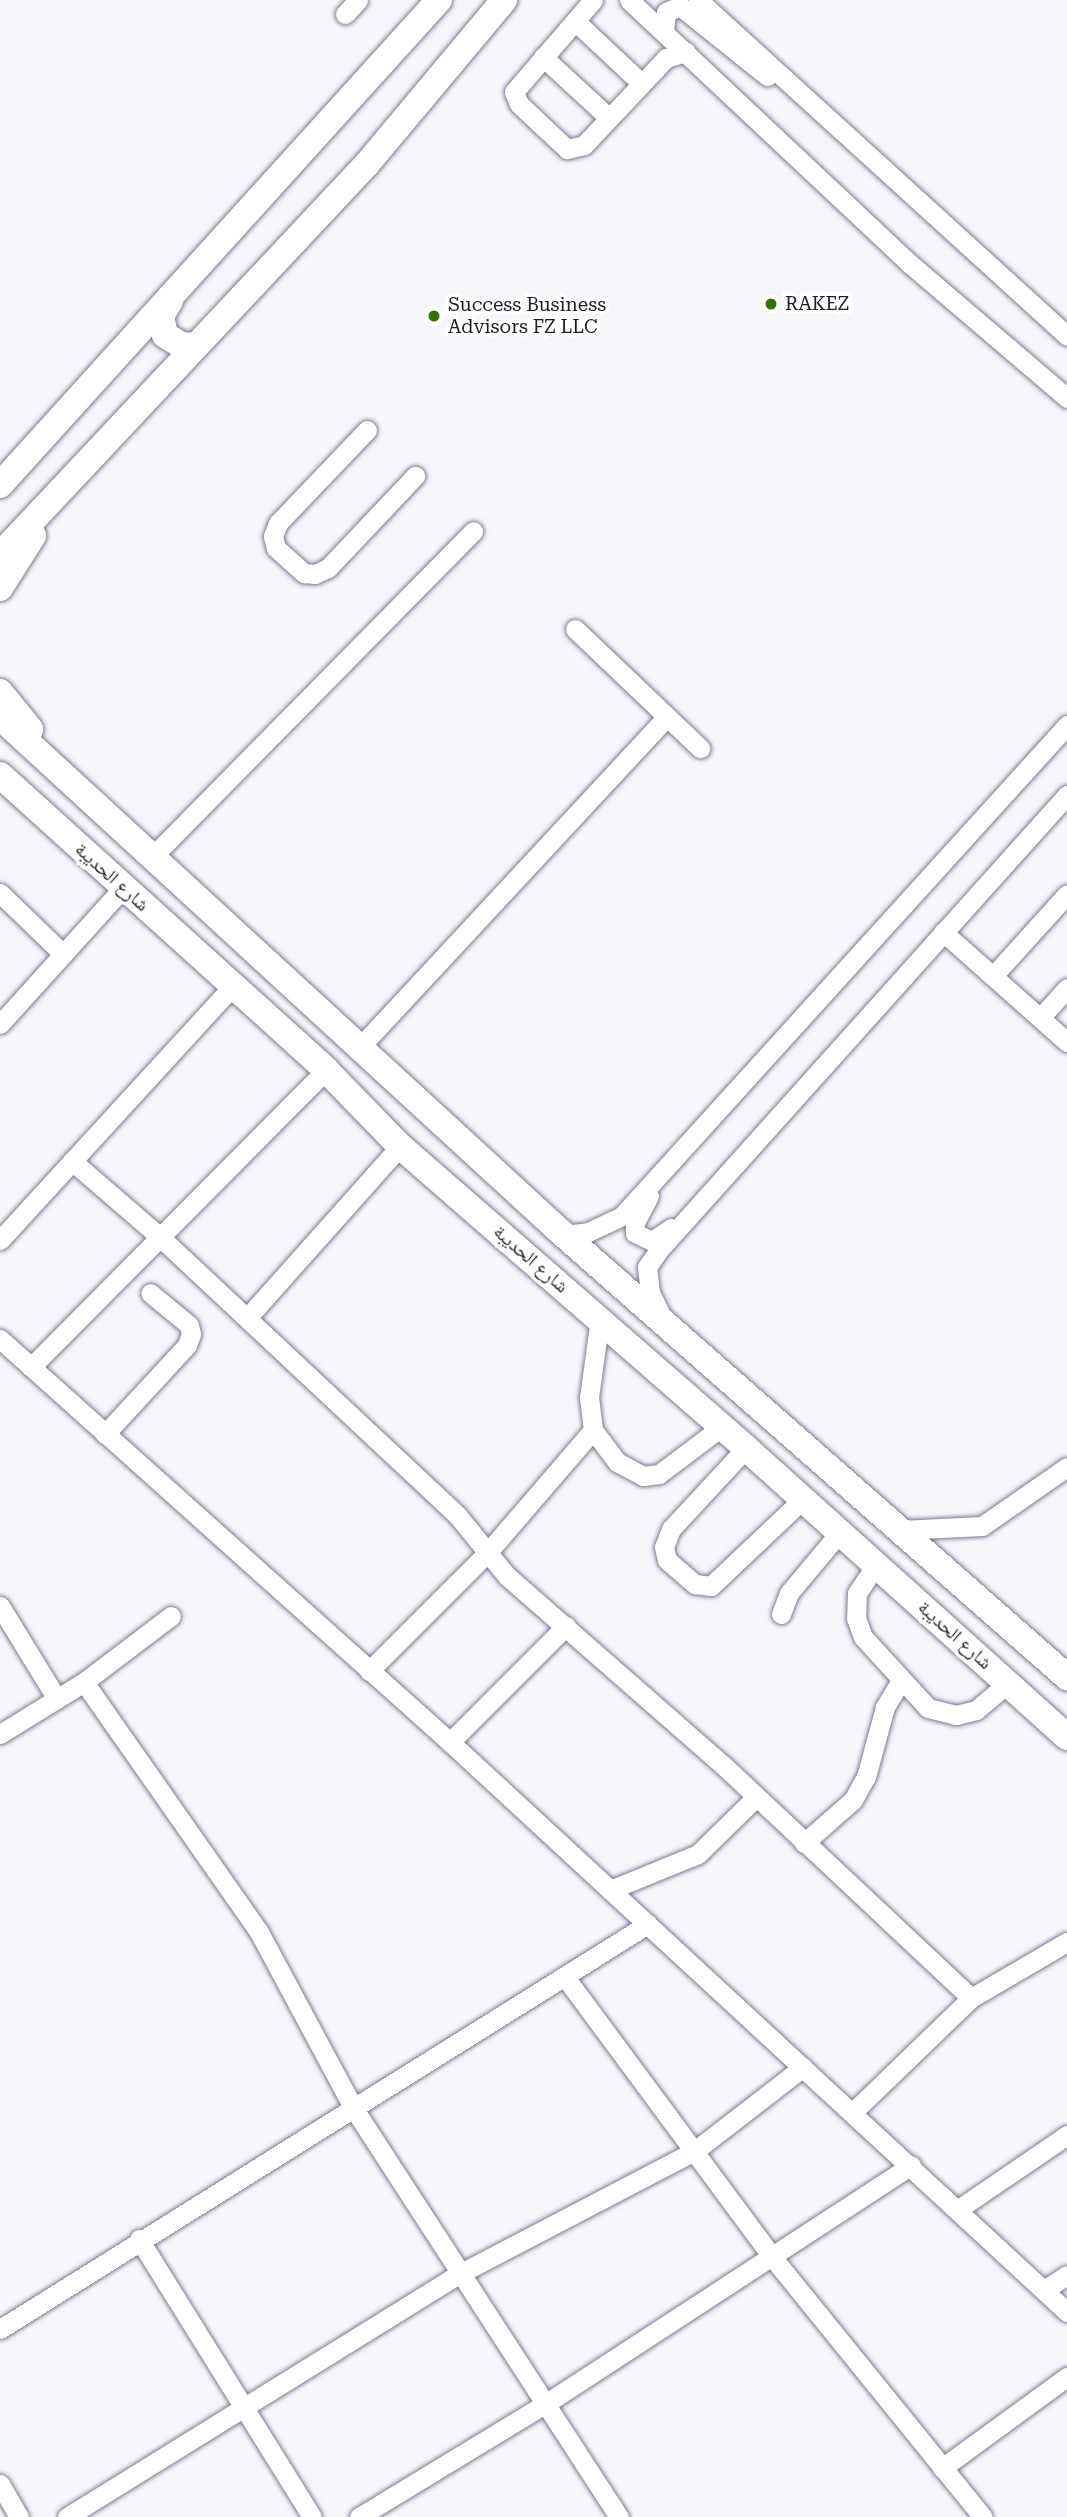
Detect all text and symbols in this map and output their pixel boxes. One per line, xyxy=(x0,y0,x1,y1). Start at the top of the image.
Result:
place label: RAKEZ xyxy=(785,293,849,315)
place label: Success Business Advisors FZ LLC xyxy=(448,294,606,338)
marker: RAKEZ xyxy=(763,296,779,312)
marker: Success Business Advisors FZ LLC xyxy=(426,308,442,324)
street label: شارع الحديبة xyxy=(70,838,154,916)
street label: شارع الحديبة xyxy=(489,1220,573,1298)
street label: شارع الحديبة xyxy=(913,1596,997,1674)

